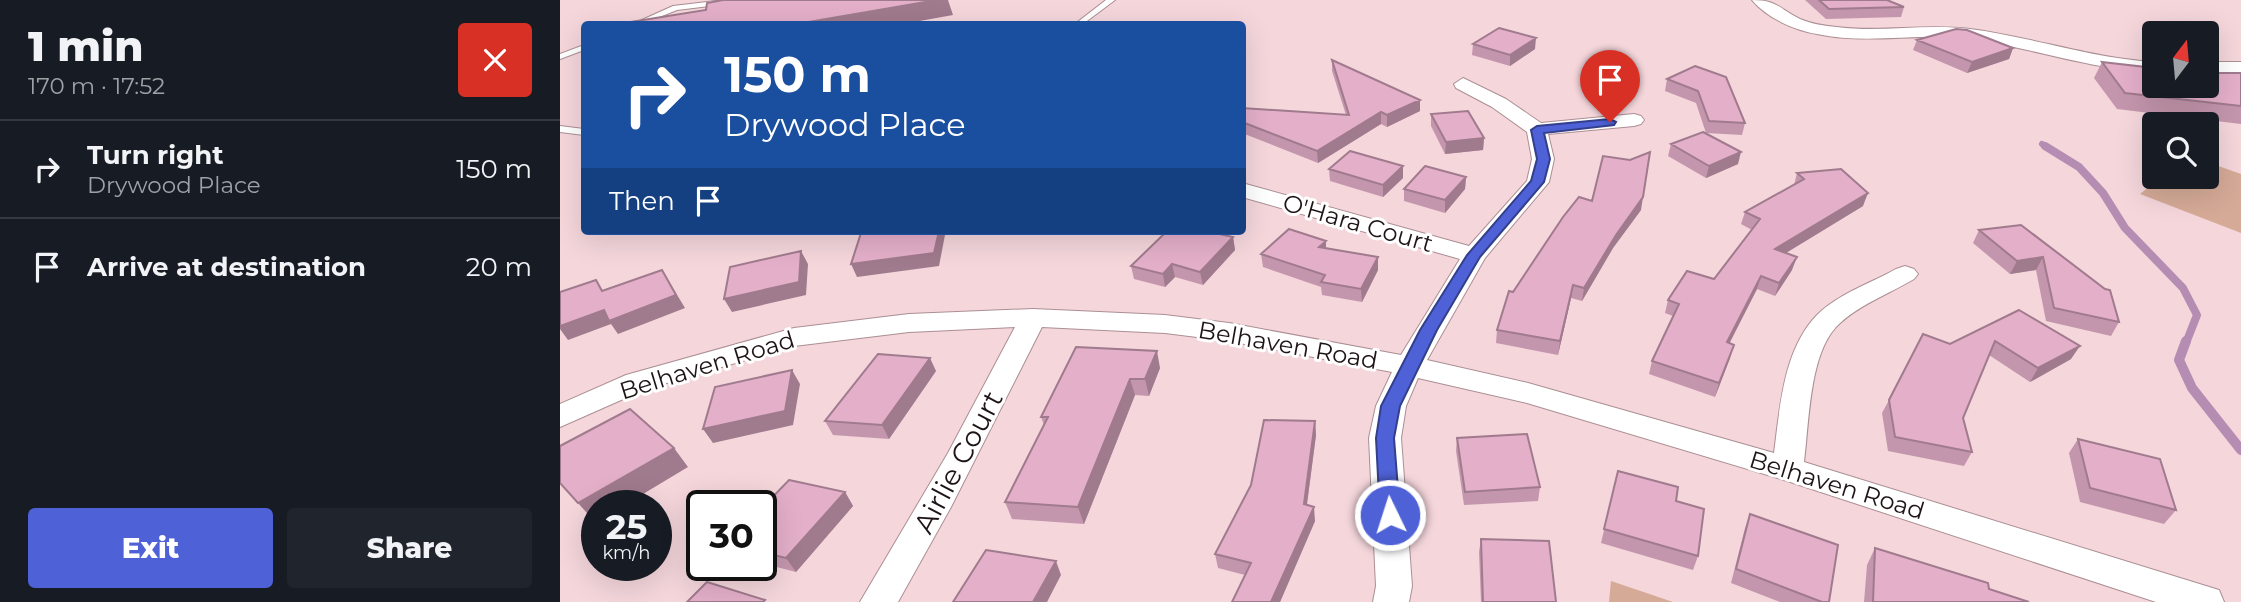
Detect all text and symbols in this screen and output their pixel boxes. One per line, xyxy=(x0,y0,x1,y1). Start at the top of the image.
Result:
text: 1 min xyxy=(28,20,144,72)
north arrow xyxy=(2142,21,2219,98)
map controls xyxy=(2142,21,2219,189)
button: close xyxy=(458,23,532,97)
text: 150 m xyxy=(724,45,871,104)
icon: right xyxy=(609,49,700,140)
pin xyxy=(1580,50,1640,122)
icon: arrive xyxy=(1591,61,1629,99)
text: 170 m · 17:52 xyxy=(28,72,165,100)
text: Drywood Place xyxy=(724,105,966,144)
button: search xyxy=(2142,112,2219,189)
text: Turn right xyxy=(87,139,223,171)
icon: right xyxy=(28,150,66,188)
text: 150 m xyxy=(456,153,532,185)
text: Drywood Place xyxy=(87,171,261,199)
icon: arrive xyxy=(689,182,727,220)
text: Then xyxy=(609,185,675,217)
street label: O'Hara Court xyxy=(1280,188,1437,258)
icon: arrive xyxy=(28,248,66,286)
text: Arrive at destination xyxy=(87,251,366,283)
text: 20 m xyxy=(466,251,532,283)
street label: Belhaven Road xyxy=(1196,315,1380,375)
street label: Belhaven Road xyxy=(616,325,798,405)
street label: Airlie Court xyxy=(906,385,1010,539)
street label: Belhaven Road xyxy=(1746,445,1928,525)
position arrow xyxy=(1353,478,1427,552)
speed limit sign: 30 xyxy=(686,490,777,581)
text: 25 xyxy=(606,505,647,548)
button: Exit xyxy=(28,508,273,588)
button: Share xyxy=(287,508,532,588)
text: km/h xyxy=(602,542,651,564)

